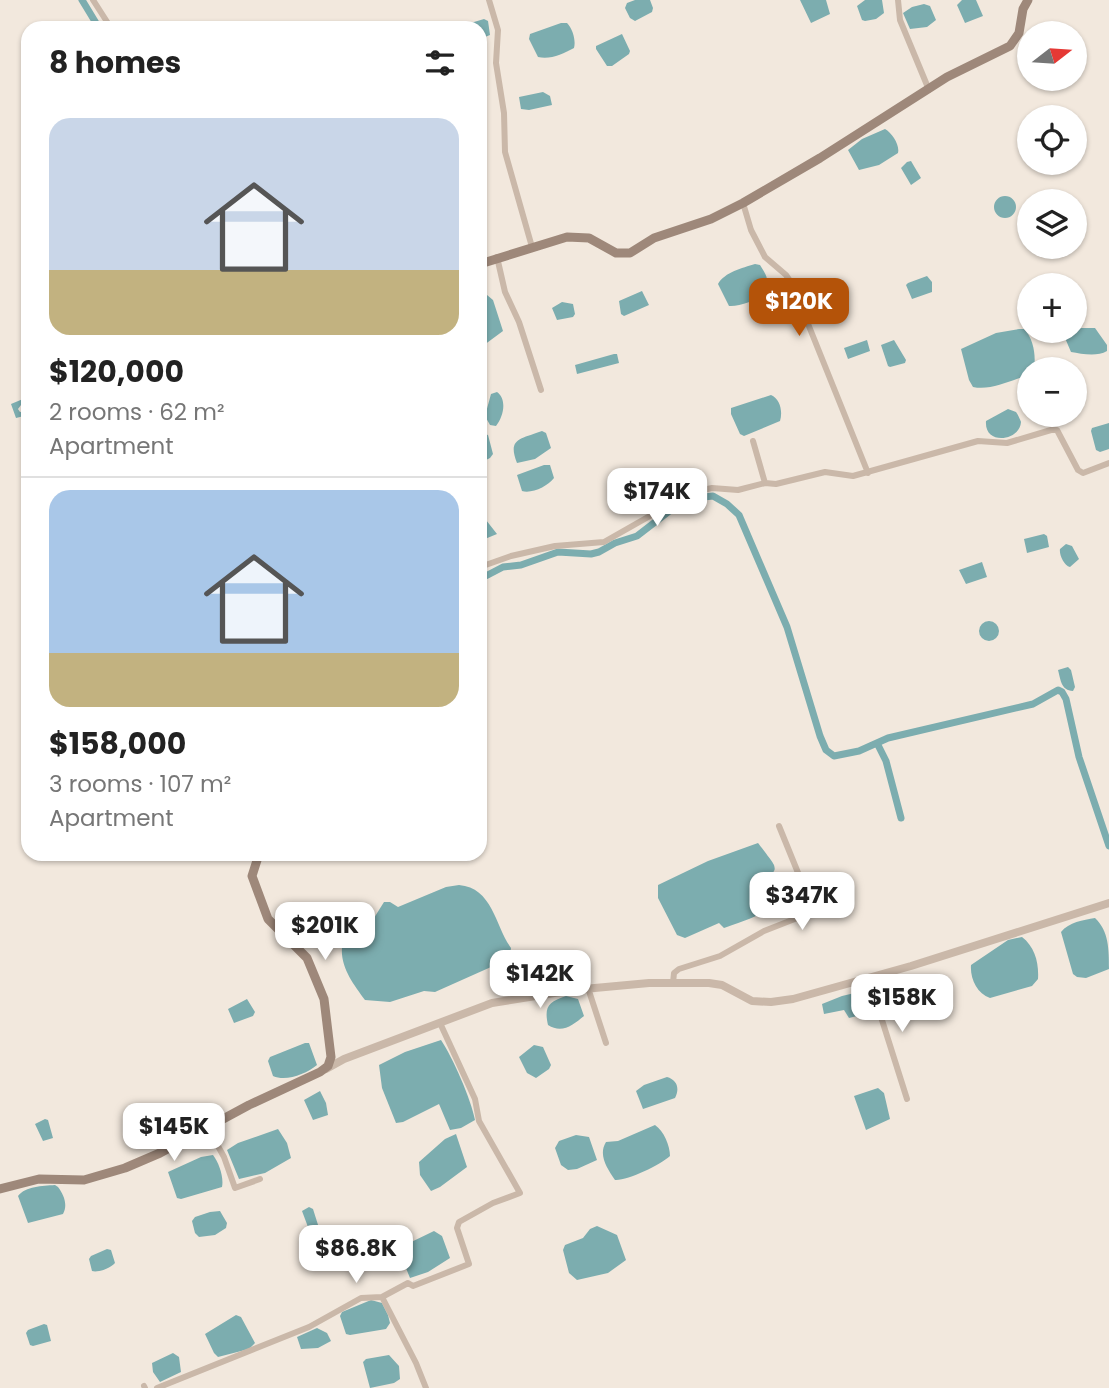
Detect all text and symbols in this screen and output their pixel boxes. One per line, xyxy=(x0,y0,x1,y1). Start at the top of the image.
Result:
north arrow xyxy=(1017,21,1087,91)
map controls xyxy=(1017,21,1087,427)
text: 8 homes xyxy=(49,41,181,84)
icon: filters xyxy=(421,44,459,82)
button: locate xyxy=(1017,105,1087,175)
icon: home xyxy=(191,164,317,290)
button: layers xyxy=(1017,189,1087,259)
button: + xyxy=(1017,273,1087,343)
pin: $120K xyxy=(750,278,848,338)
text: $120K xyxy=(765,285,833,317)
text: $120,000 xyxy=(49,350,184,393)
button: − xyxy=(1017,357,1087,427)
text: 2 rooms · 62 m² xyxy=(49,396,225,428)
text: Apartment xyxy=(49,430,174,462)
pin: $174K xyxy=(608,468,706,528)
text: $174K xyxy=(623,475,691,507)
icon: home xyxy=(191,536,317,662)
text: $158,000 xyxy=(49,722,186,765)
text: 3 rooms · 107 m² xyxy=(49,768,231,800)
text: Apartment xyxy=(49,802,174,834)
pin: $347K xyxy=(753,872,851,932)
text: $347K xyxy=(766,879,838,911)
pin: $201K xyxy=(276,902,374,962)
text: $201K xyxy=(291,909,359,941)
pin: $142K xyxy=(491,950,589,1010)
text: $142K xyxy=(506,957,574,989)
pin: $158K xyxy=(853,974,951,1034)
text: $158K xyxy=(867,981,937,1013)
pin: $145K xyxy=(125,1104,223,1163)
text: $145K xyxy=(139,1110,209,1142)
pin: $86.8K xyxy=(299,1226,413,1285)
text: $86.8K xyxy=(315,1232,397,1264)

